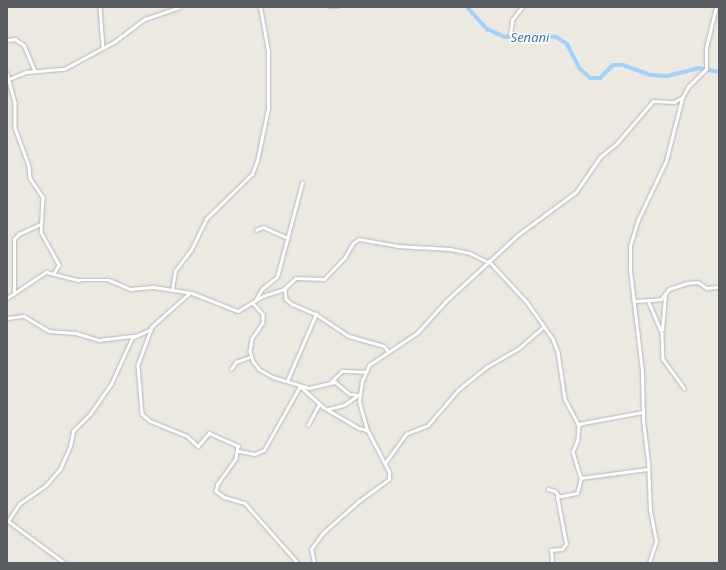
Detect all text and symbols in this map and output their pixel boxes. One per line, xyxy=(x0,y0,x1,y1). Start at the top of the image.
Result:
water label: Senani xyxy=(511,29,549,45)

